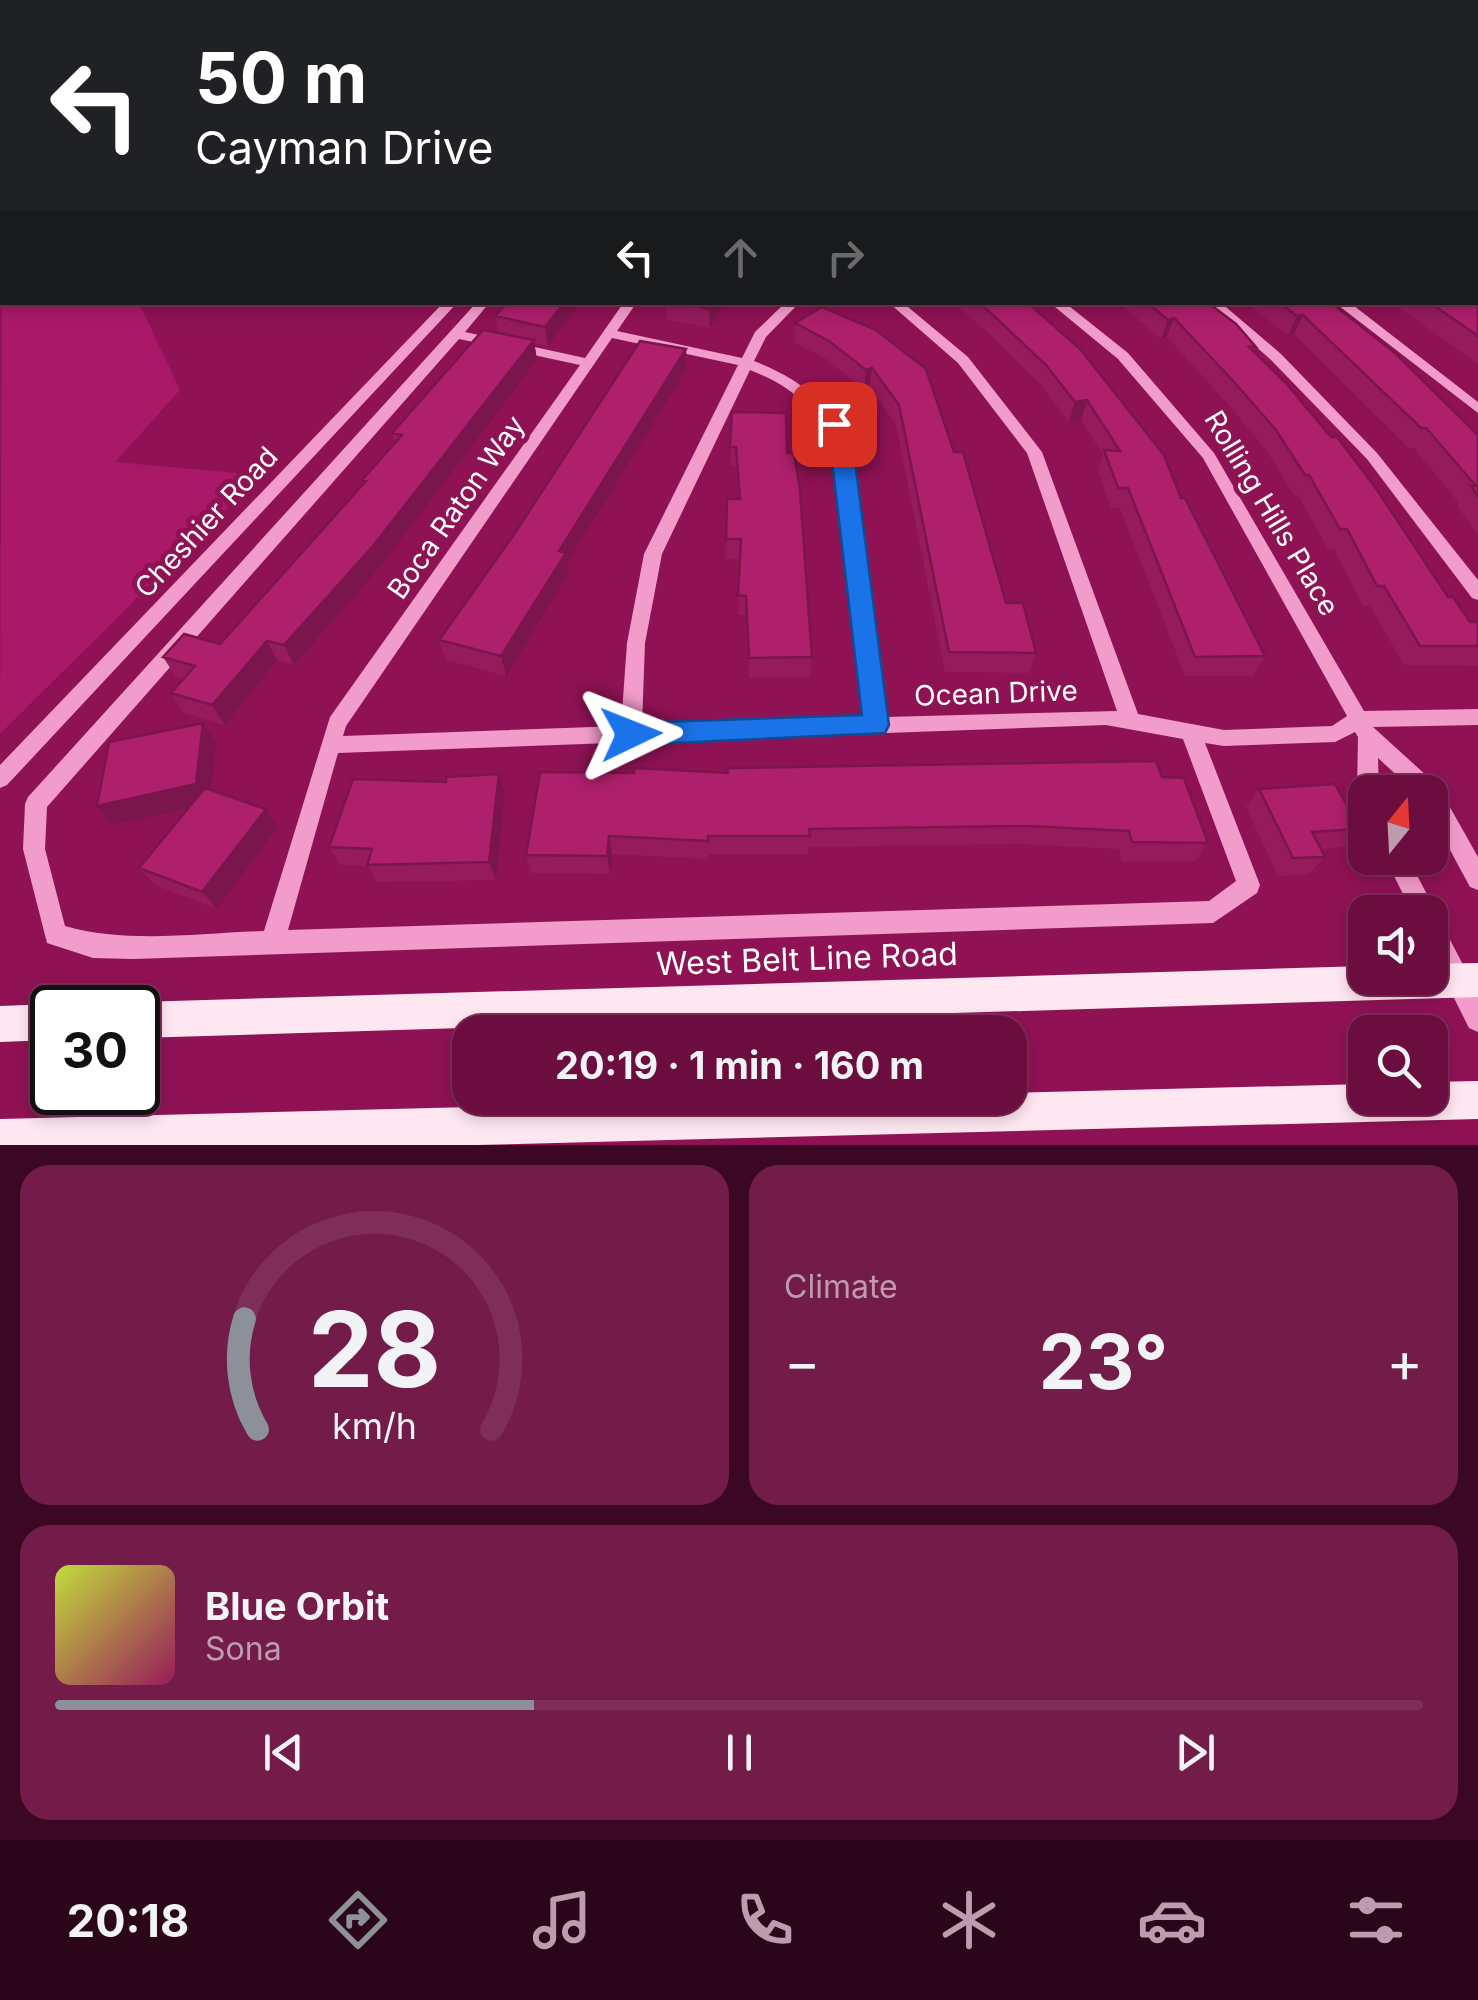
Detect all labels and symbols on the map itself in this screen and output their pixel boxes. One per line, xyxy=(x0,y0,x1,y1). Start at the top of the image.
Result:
pin xyxy=(792,382,877,467)
street label: Rolling Hills Place xyxy=(1197,404,1347,622)
street label: Boca Raton Way xyxy=(380,409,532,605)
street label: Cheshier Road xyxy=(128,440,284,604)
street label: Ocean Drive xyxy=(914,673,1078,713)
position arrow xyxy=(579,682,683,786)
north arrow xyxy=(1348,775,1448,875)
street label: West Belt Line Road xyxy=(655,934,958,983)
speed limit sign: 30 xyxy=(30,985,160,1115)

